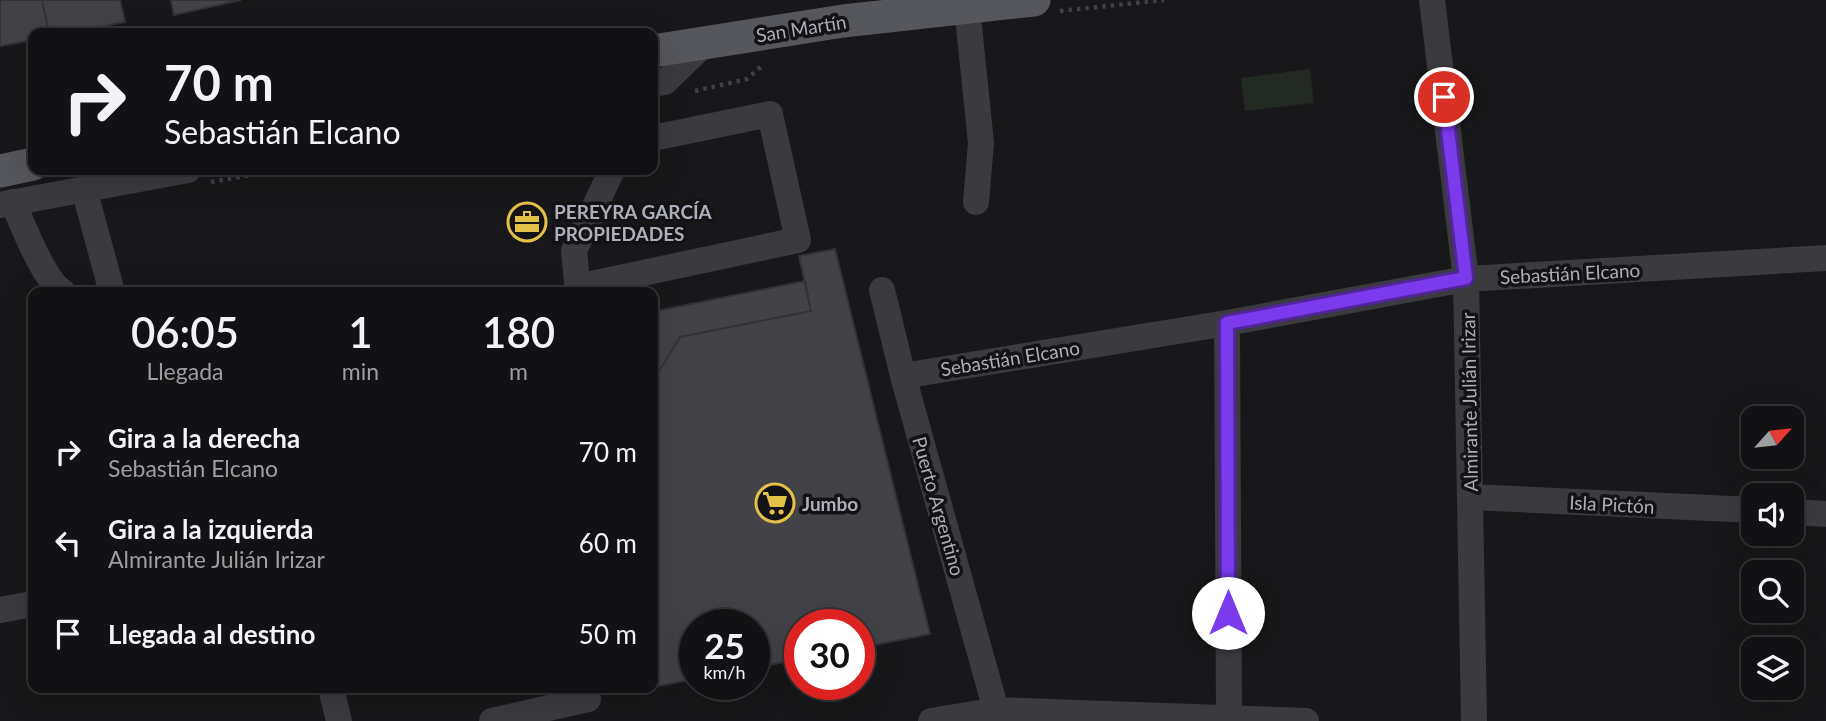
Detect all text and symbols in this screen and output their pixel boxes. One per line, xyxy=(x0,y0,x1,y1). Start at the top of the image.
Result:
street label: San Martín xyxy=(754,10,848,46)
text: 70 m xyxy=(164,53,274,111)
icon: right xyxy=(49,56,140,147)
pin xyxy=(1414,67,1474,127)
icon: arrive xyxy=(1425,78,1463,116)
text: Sebastián Elcano xyxy=(164,112,401,151)
place label: PEREYRA GARCÍA PROPIEDADES xyxy=(554,200,713,245)
office icon: PEREYRA GARCÍA PROPIEDADES xyxy=(506,201,548,243)
street label: Sebastián Elcano xyxy=(1499,258,1641,288)
text: 06:05 xyxy=(131,307,239,357)
text: 1 xyxy=(348,307,373,357)
text: 180 xyxy=(482,307,555,357)
street label: Almirante Julián Irizar xyxy=(1456,312,1482,492)
street label: Sebastián Elcano xyxy=(939,336,1081,380)
text: Llegada xyxy=(146,357,223,385)
text: min xyxy=(342,357,379,385)
text: m xyxy=(509,357,528,385)
north arrow xyxy=(1741,406,1804,469)
map controls xyxy=(1741,406,1804,700)
text: Gira a la derecha xyxy=(108,422,300,454)
icon: right xyxy=(49,433,87,471)
street label: Puerto Argentino xyxy=(908,434,970,578)
text: 70 m xyxy=(579,436,637,468)
text: Sebastián Elcano xyxy=(108,454,278,482)
supermarket icon: Jumbo xyxy=(754,482,796,524)
button: sound xyxy=(1741,483,1804,546)
street label: Isla Pictón xyxy=(1569,490,1655,518)
place label: Jumbo xyxy=(802,492,858,515)
text: Gira a la izquierda xyxy=(108,513,314,545)
icon: left xyxy=(49,524,87,562)
text: 60 m xyxy=(579,527,637,559)
text: Almirante Julián Irizar xyxy=(108,545,325,573)
button: search xyxy=(1741,560,1804,623)
position arrow xyxy=(1191,576,1265,650)
speed limit sign: 30 xyxy=(784,609,875,700)
icon: arrive xyxy=(49,615,87,653)
text: Llegada al destino xyxy=(108,618,315,650)
text: 50 m xyxy=(579,618,637,650)
text: 25 xyxy=(704,624,745,666)
button: layers xyxy=(1741,637,1804,700)
text: km/h xyxy=(703,661,746,683)

